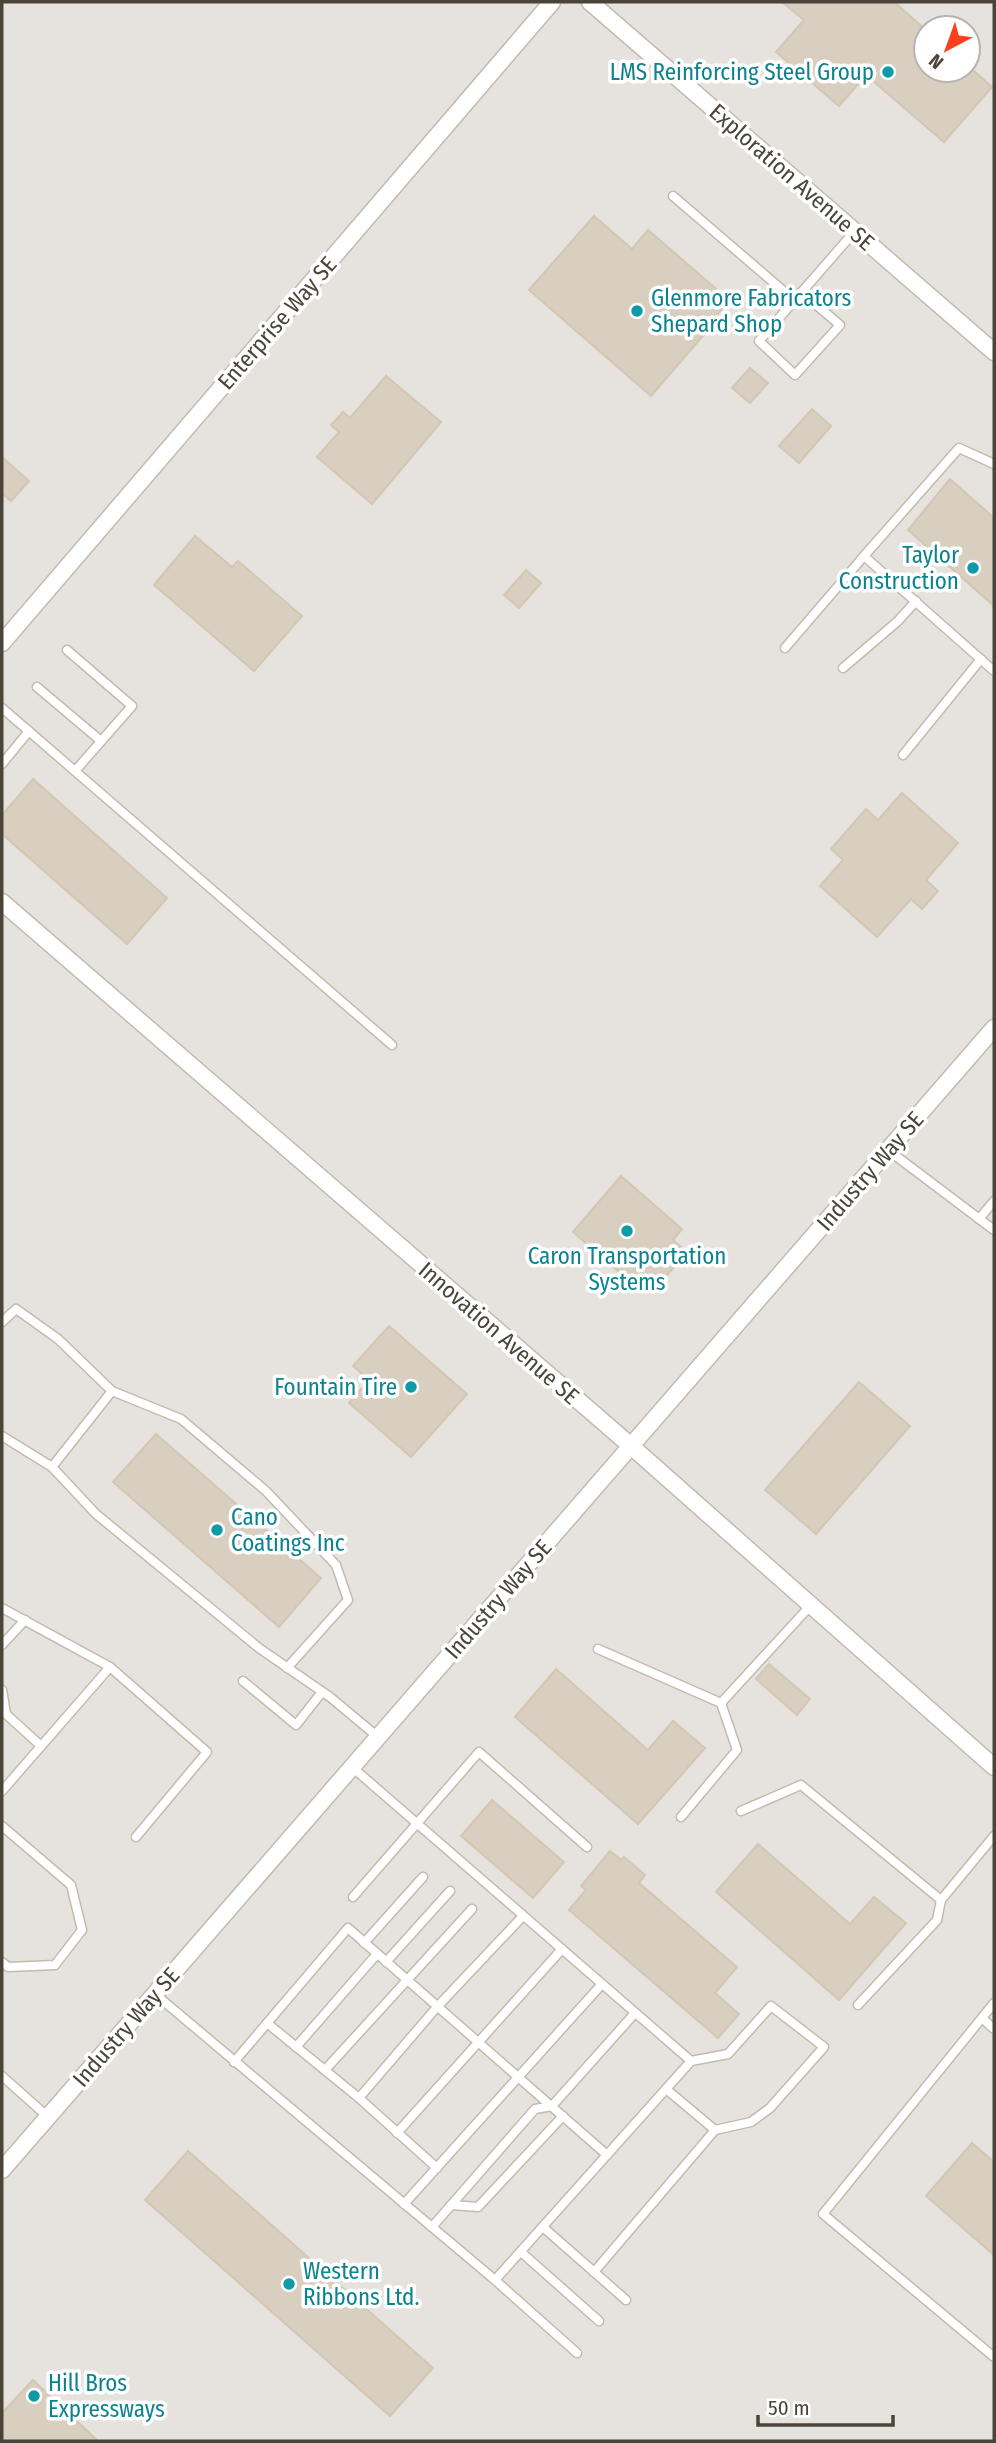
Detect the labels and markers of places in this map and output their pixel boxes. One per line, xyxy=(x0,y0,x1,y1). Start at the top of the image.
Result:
place label: LMS Reinforcing Steel Group xyxy=(610,58,874,86)
marker: LMS Reinforcing Steel Group xyxy=(880,64,896,80)
place label: Glenmore Fabricators Shepard Shop xyxy=(651,284,851,338)
marker: Glenmore Fabricators Shepard Shop xyxy=(629,303,645,319)
place label: Taylor Construction xyxy=(839,541,959,595)
marker: Taylor Construction xyxy=(965,560,981,576)
marker: Caron Transportation Systems xyxy=(619,1223,635,1239)
place label: Caron Transportation Systems xyxy=(528,1242,726,1296)
place label: Fountain Tire xyxy=(274,1373,397,1401)
marker: Fountain Tire xyxy=(403,1379,419,1395)
place label: Cano Coatings Inc xyxy=(231,1503,345,1557)
marker: Cano Coatings Inc xyxy=(209,1522,225,1538)
place label: Western Ribbons Ltd. xyxy=(303,2257,419,2311)
marker: Western Ribbons Ltd. xyxy=(281,2276,297,2292)
place label: Hill Bros Expressways xyxy=(48,2369,165,2423)
marker: Hill Bros Expressways xyxy=(26,2388,42,2404)

